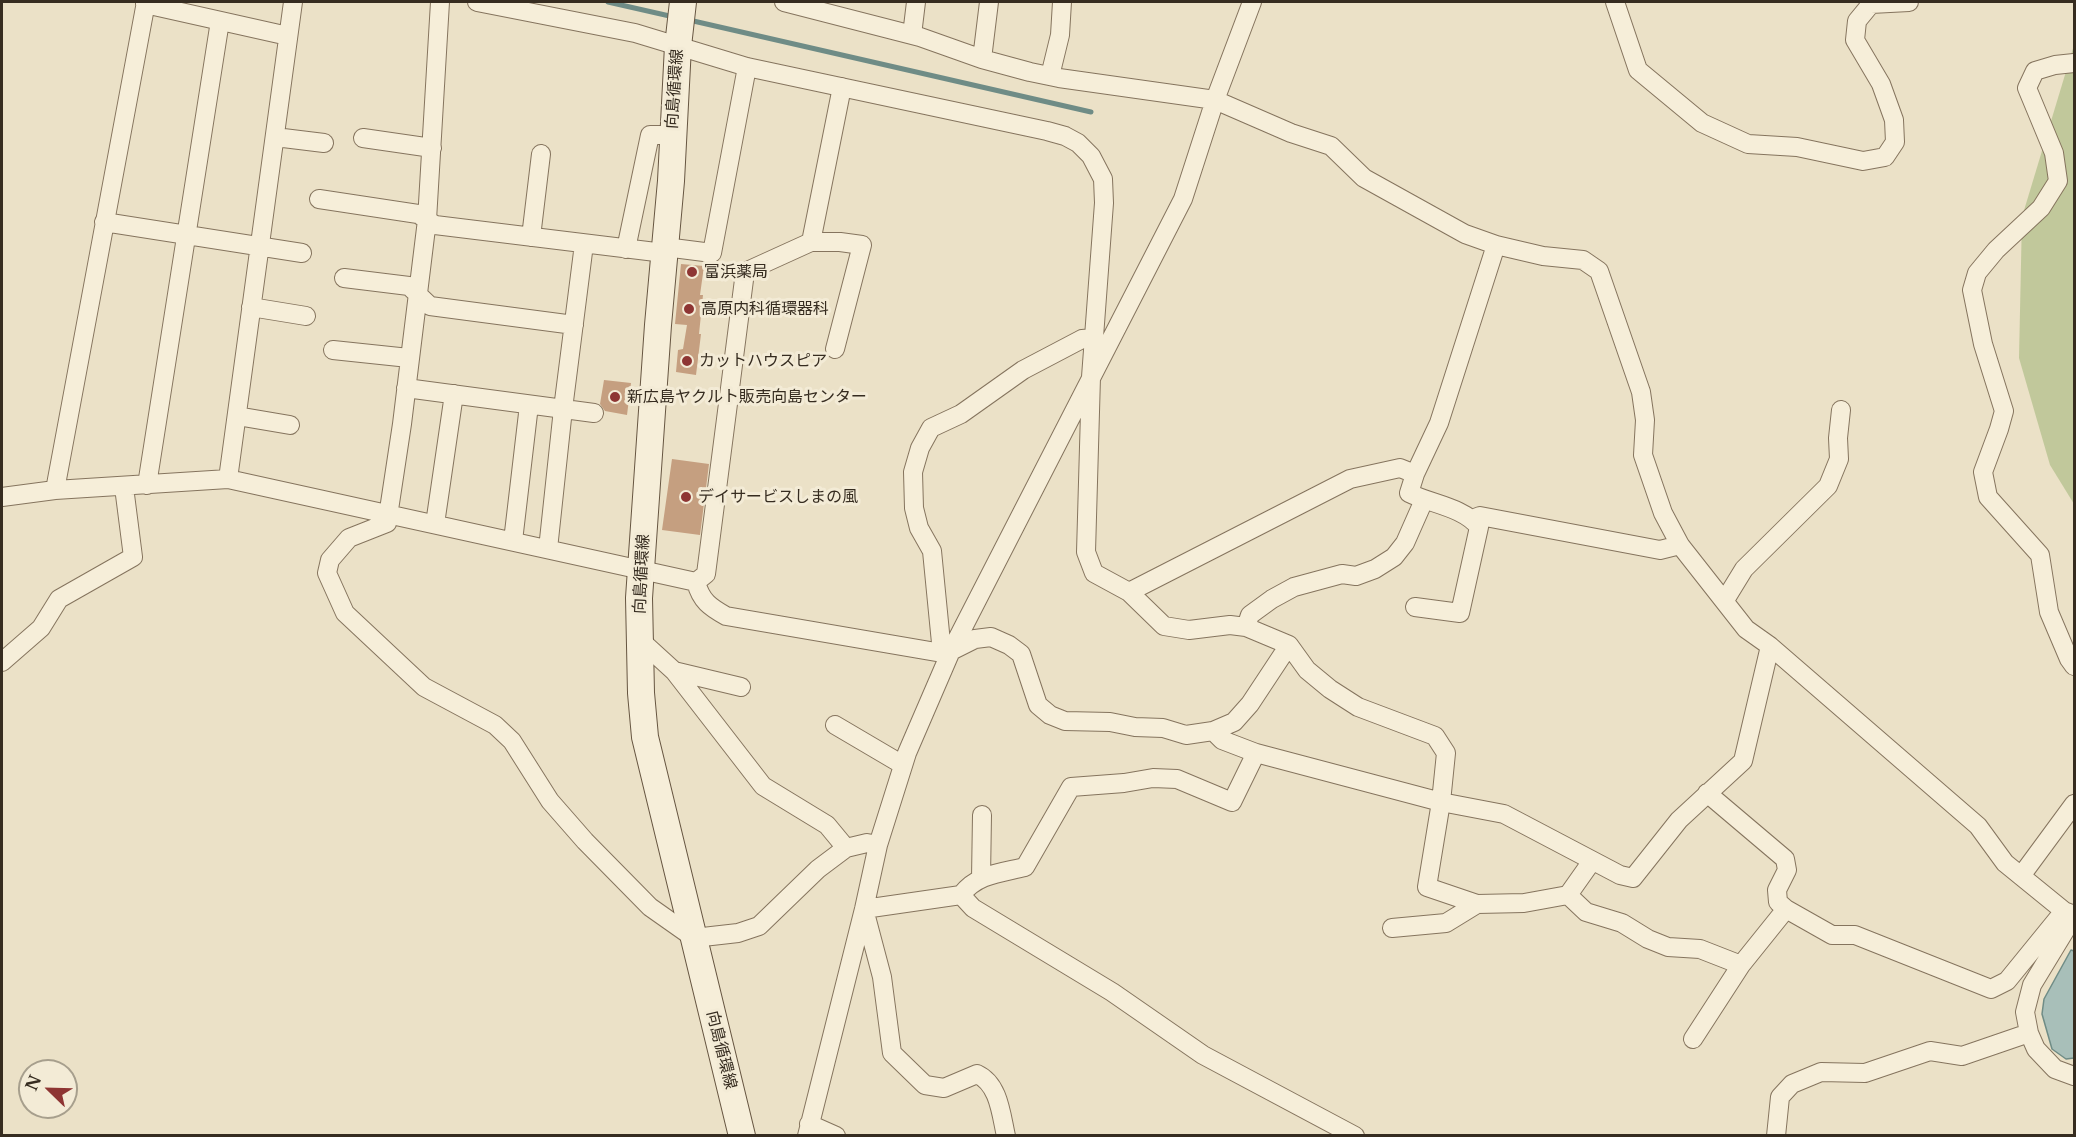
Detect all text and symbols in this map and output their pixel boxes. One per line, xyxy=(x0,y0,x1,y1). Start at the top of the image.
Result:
street label: 向島循環線 xyxy=(663,48,687,130)
place label: 富浜薬局 xyxy=(704,262,768,282)
marker: 富浜薬局 xyxy=(685,265,699,279)
place label: 高原内科循環器科 xyxy=(701,299,829,319)
marker: 高原内科循環器科 xyxy=(682,302,696,316)
place label: カットハウスピア xyxy=(699,351,827,371)
marker: カットハウスピア xyxy=(680,354,694,368)
place label: 新広島ヤクルト販売向島センター xyxy=(627,387,867,407)
marker: 新広島ヤクルト販売向島センター xyxy=(608,390,622,404)
place label: デイサービスしまの風 xyxy=(698,487,858,507)
marker: デイサービスしまの風 xyxy=(679,490,693,504)
street label: 向島循環線 xyxy=(630,534,654,614)
street label: 向島循環線 xyxy=(702,1009,740,1091)
north arrow xyxy=(18,1059,78,1119)
text: N xyxy=(21,1072,45,1094)

